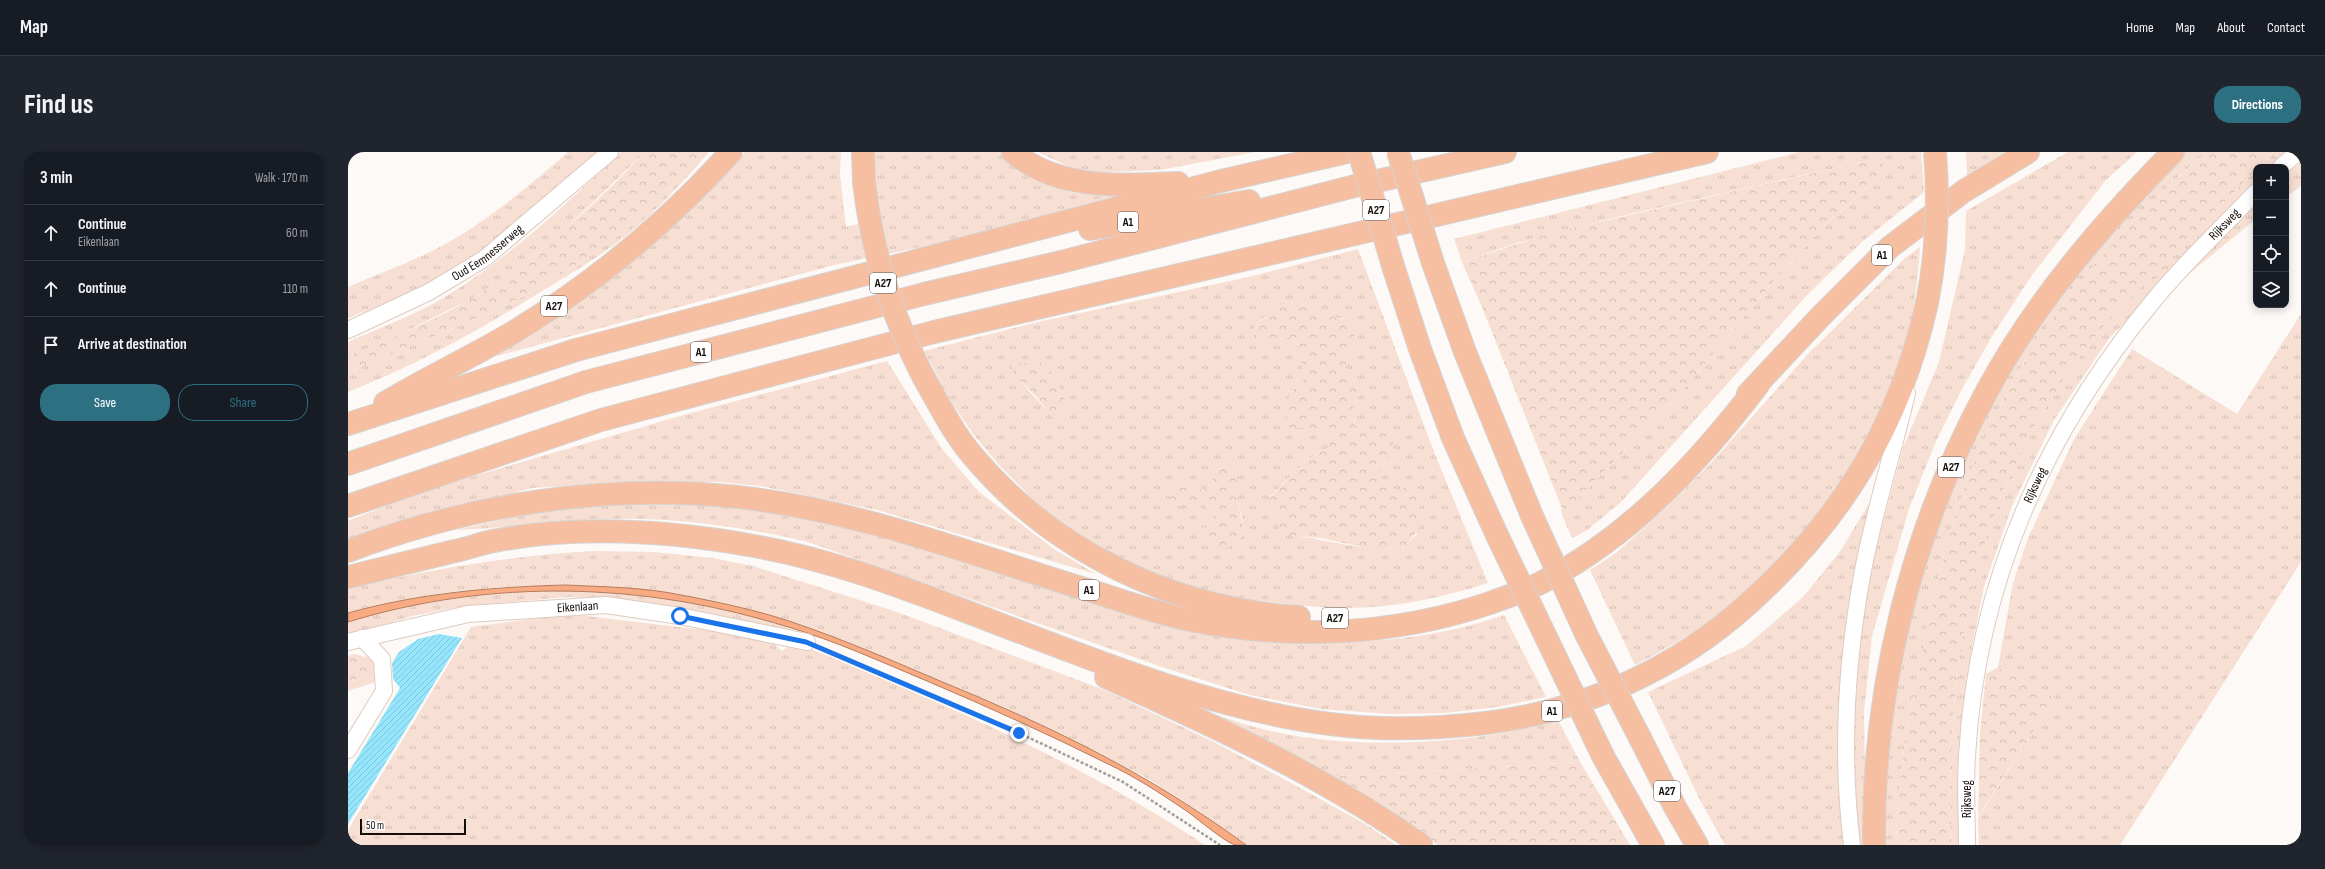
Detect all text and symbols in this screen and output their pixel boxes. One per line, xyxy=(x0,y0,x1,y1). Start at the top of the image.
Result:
text: Map xyxy=(20,16,48,39)
text: Home xyxy=(2126,19,2154,36)
text: Map xyxy=(2176,19,2195,36)
text: About xyxy=(2217,19,2245,36)
text: Contact xyxy=(2267,19,2305,36)
button: Directions xyxy=(2214,86,2301,123)
text: Find us xyxy=(24,88,93,121)
map controls xyxy=(2253,164,2289,308)
button: + xyxy=(2253,164,2289,200)
text: 3 min xyxy=(40,168,73,188)
text: Walk · 170 m xyxy=(255,170,308,186)
road number: A27 xyxy=(1363,200,1389,220)
button: − xyxy=(2253,200,2289,236)
street label: Rijksweg xyxy=(2205,205,2244,243)
road number: A1 xyxy=(1118,212,1138,232)
text: Continue xyxy=(78,215,127,234)
street label: Oud Eemnesserweg xyxy=(449,221,526,284)
icon: ahead xyxy=(40,222,62,244)
text: 60 m xyxy=(286,225,308,241)
text: Eikenlaan xyxy=(78,234,119,250)
button: locate xyxy=(2253,236,2289,272)
road number: A1 xyxy=(1872,245,1892,265)
button: layers xyxy=(2253,272,2289,308)
road number: A27 xyxy=(870,273,896,293)
icon: ahead xyxy=(40,278,62,300)
text: Continue xyxy=(78,279,127,298)
text: 110 m xyxy=(283,281,308,297)
road number: A27 xyxy=(541,296,567,316)
icon: arrive xyxy=(40,334,62,356)
text: Arrive at destination xyxy=(78,335,187,354)
road number: A1 xyxy=(691,342,711,362)
button: Save xyxy=(40,384,170,421)
button: Share xyxy=(178,384,308,421)
road number: A27 xyxy=(1938,457,1964,477)
street label: Rijksweg xyxy=(2020,465,2051,506)
road number: A1 xyxy=(1079,580,1099,600)
street label: Eikenlaan xyxy=(556,598,599,616)
route start xyxy=(671,607,689,625)
road number: A27 xyxy=(1322,608,1348,628)
road number: A1 xyxy=(1542,701,1562,721)
route end xyxy=(1010,724,1028,742)
street label: Rijksweg xyxy=(1959,780,1975,818)
road number: A27 xyxy=(1654,781,1680,801)
scale bar xyxy=(360,817,466,836)
text: 50 m xyxy=(366,819,384,832)

